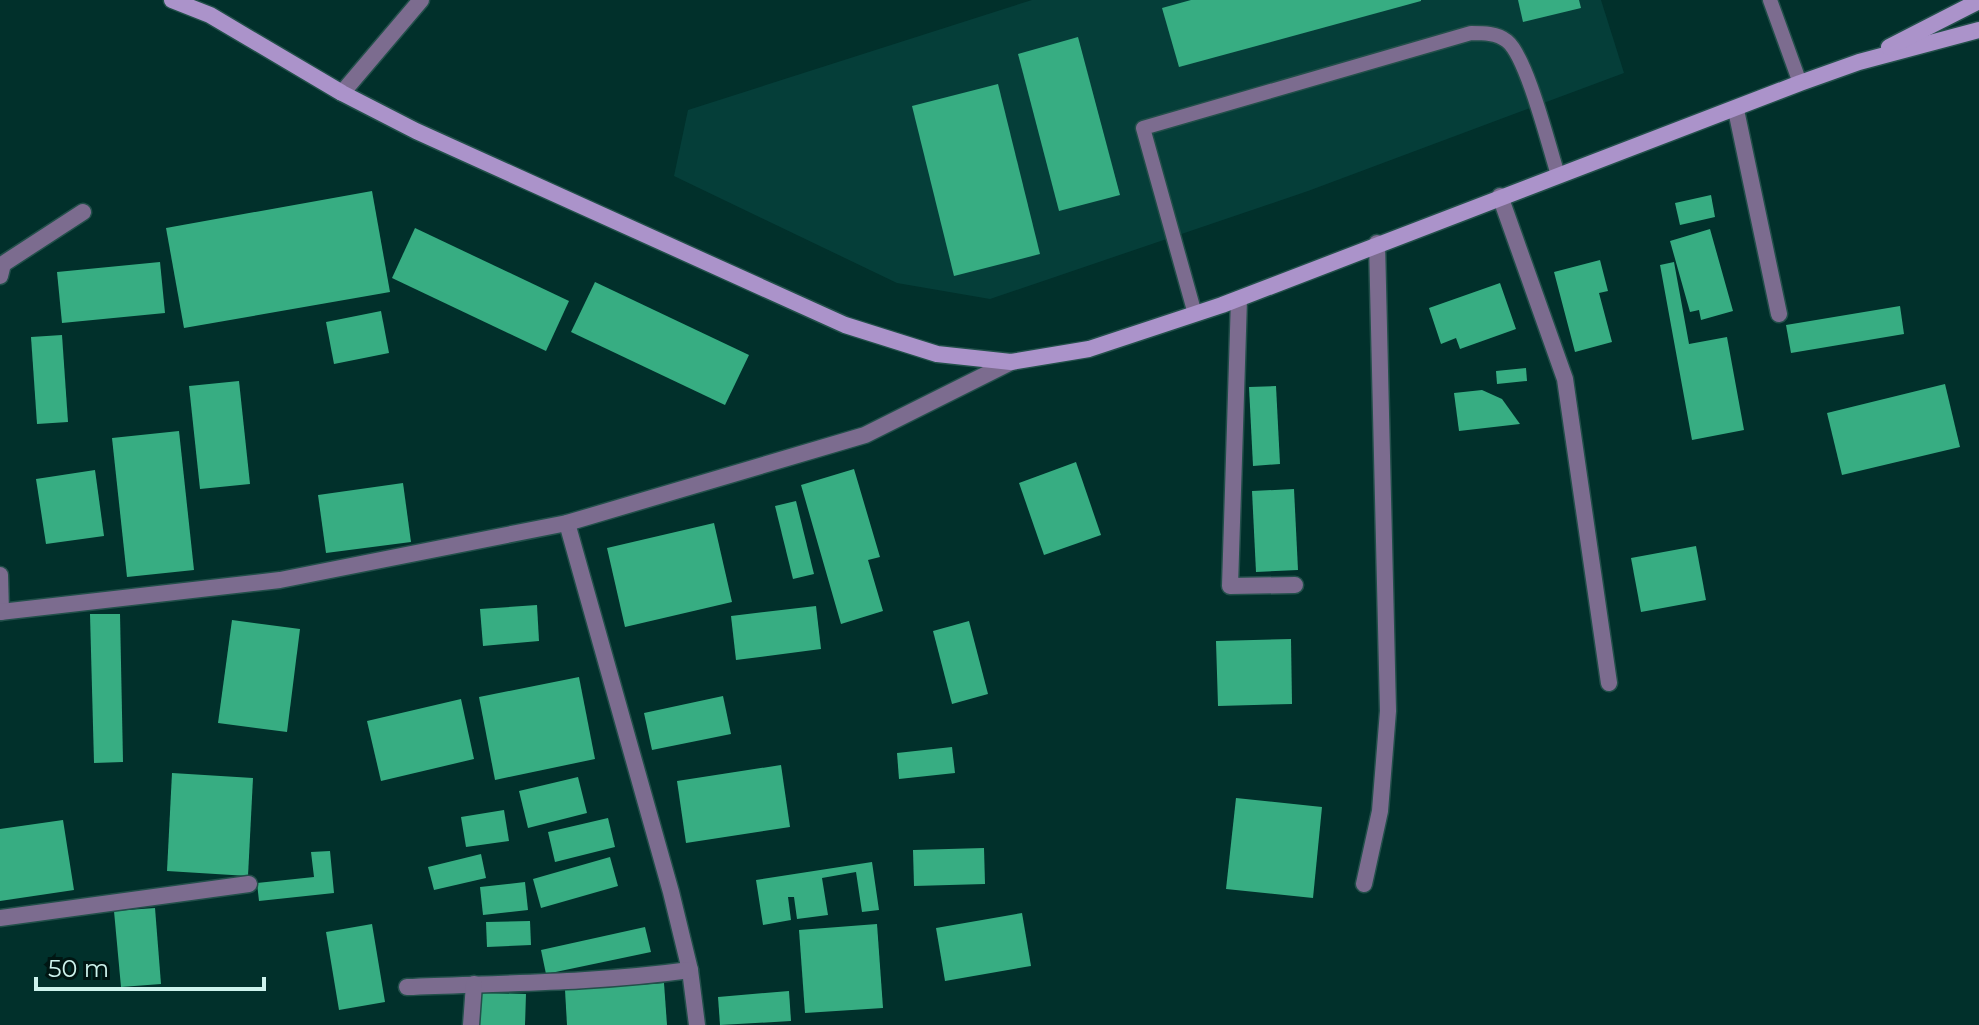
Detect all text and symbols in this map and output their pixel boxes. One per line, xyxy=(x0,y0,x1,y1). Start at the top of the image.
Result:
scale bar xyxy=(36,941,264,991)
text: 50 m xyxy=(48,954,109,983)

